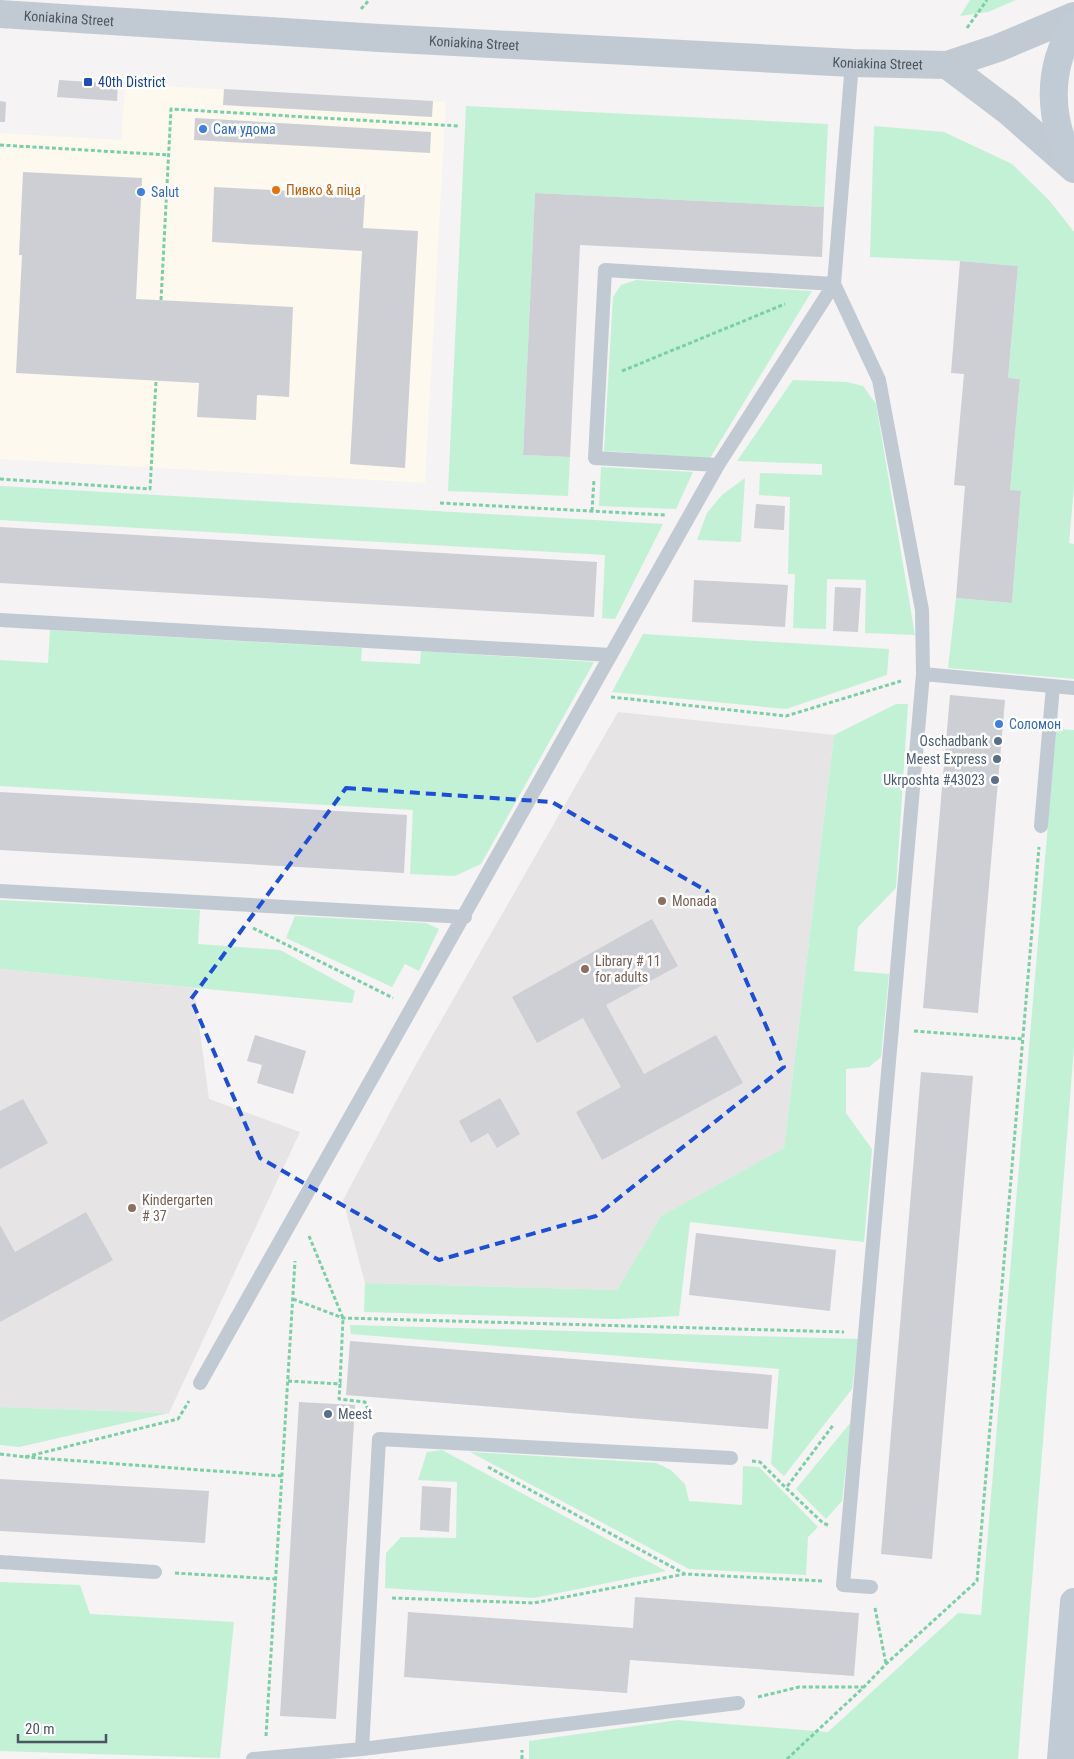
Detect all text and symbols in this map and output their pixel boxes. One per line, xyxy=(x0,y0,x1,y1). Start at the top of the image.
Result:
street label: Koniakina Street xyxy=(23,8,114,29)
street label: Koniakina Street xyxy=(429,33,520,53)
street label: Koniakina Street xyxy=(832,54,923,72)
place label: 40th District xyxy=(98,74,166,90)
marker: 40th District xyxy=(82,76,94,88)
place label: Сам удома xyxy=(213,121,276,137)
marker: Сам удома xyxy=(197,123,209,135)
place label: Пивко & піца xyxy=(286,182,361,198)
place label: Salut xyxy=(151,184,179,200)
marker: Пивко & піца xyxy=(270,184,282,196)
marker: Salut xyxy=(135,186,147,198)
place label: Соломон xyxy=(1009,716,1061,732)
marker: Соломон xyxy=(993,718,1005,730)
place label: Oschadbank xyxy=(920,733,989,749)
marker: Oschadbank xyxy=(992,735,1004,747)
place label: Meest Express xyxy=(906,751,987,767)
marker: Meest Express xyxy=(991,753,1003,765)
place label: Ukrposhta #43023 xyxy=(883,772,985,788)
marker: Ukrposhta #43023 xyxy=(989,774,1001,786)
place label: Monada xyxy=(672,893,717,909)
marker: Monada xyxy=(656,895,668,907)
place label: Library # 11 for adults xyxy=(595,953,661,985)
marker: Library # 11 for adults xyxy=(579,963,591,975)
place label: Kindergarten # 37 xyxy=(142,1192,213,1224)
marker: Kindergarten # 37 xyxy=(126,1202,138,1214)
place label: Meest xyxy=(338,1406,372,1422)
marker: Meest xyxy=(322,1408,334,1420)
scale bar xyxy=(18,1712,105,1744)
text: 20 m xyxy=(25,1720,55,1738)

